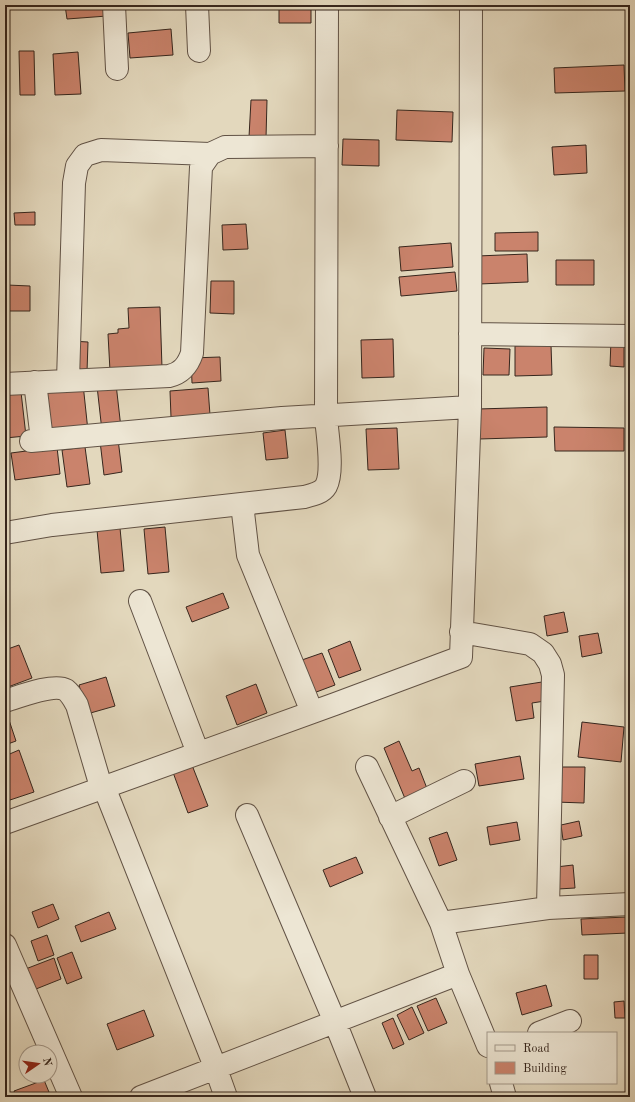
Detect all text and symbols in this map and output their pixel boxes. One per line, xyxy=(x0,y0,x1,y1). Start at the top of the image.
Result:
legend xyxy=(487,1032,617,1084)
text: Road xyxy=(523,1043,550,1055)
north arrow xyxy=(18,1044,58,1084)
text: N xyxy=(40,1057,53,1068)
text: Building xyxy=(523,1063,567,1075)

